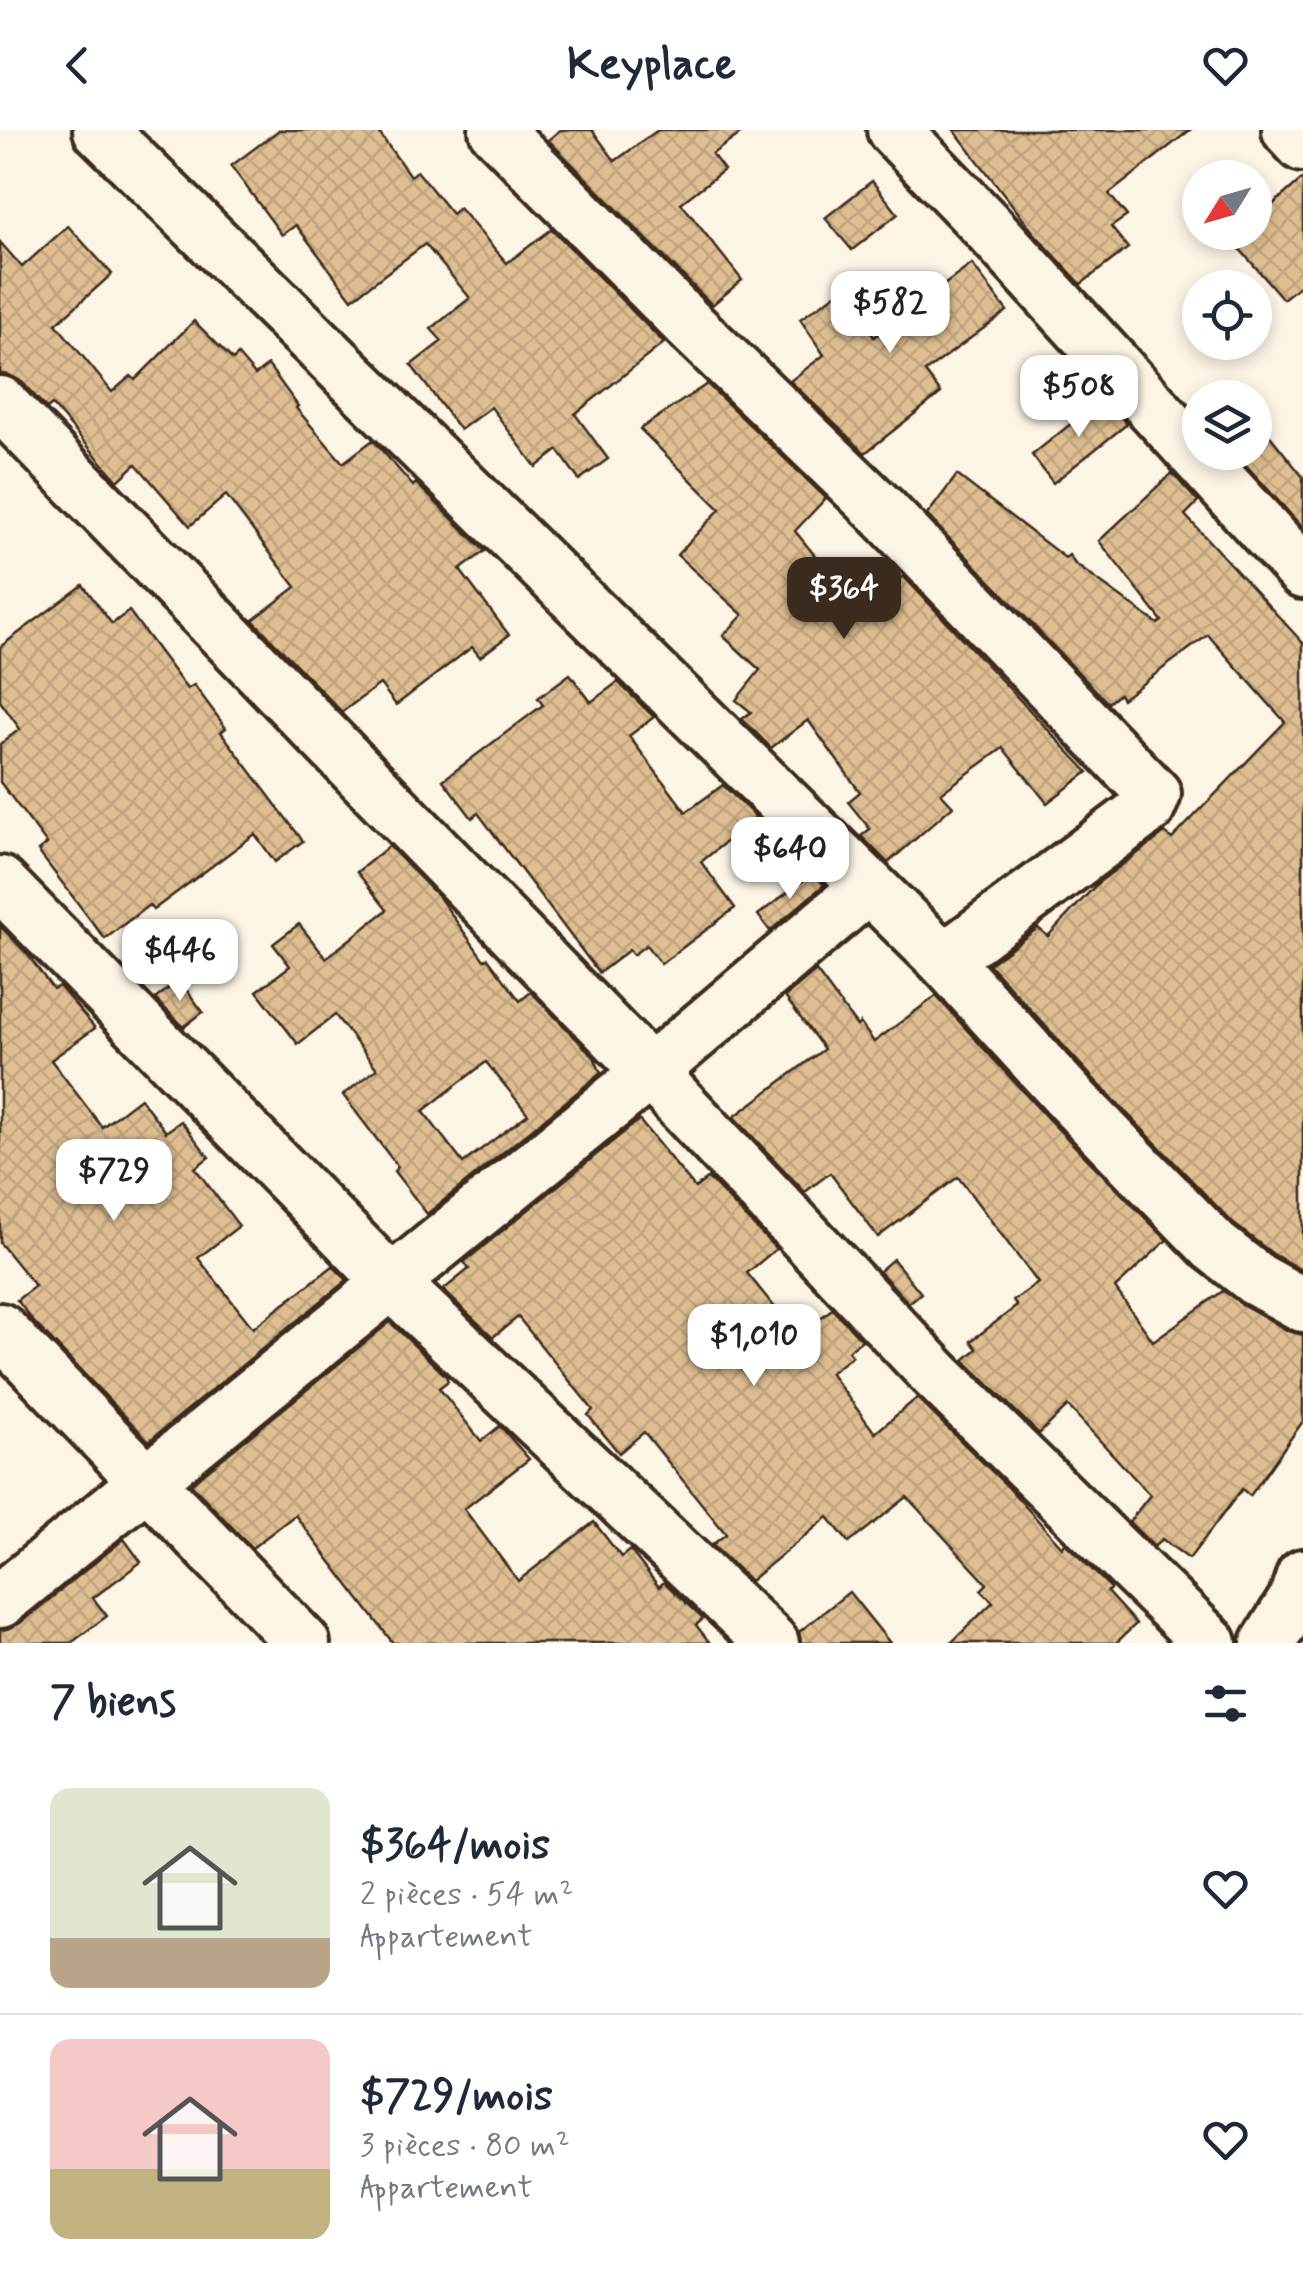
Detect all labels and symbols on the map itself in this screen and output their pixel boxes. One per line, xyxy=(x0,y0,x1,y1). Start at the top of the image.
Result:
north arrow xyxy=(1182,160,1272,250)
pin: $582 xyxy=(831,271,949,356)
pin: $508 xyxy=(1020,355,1138,440)
pin: $364 xyxy=(785,557,903,642)
pin: $640 xyxy=(731,817,849,902)
pin: $446 xyxy=(121,919,239,1004)
pin: $729 xyxy=(55,1139,173,1224)
pin: $1,010 xyxy=(673,1304,835,1389)

